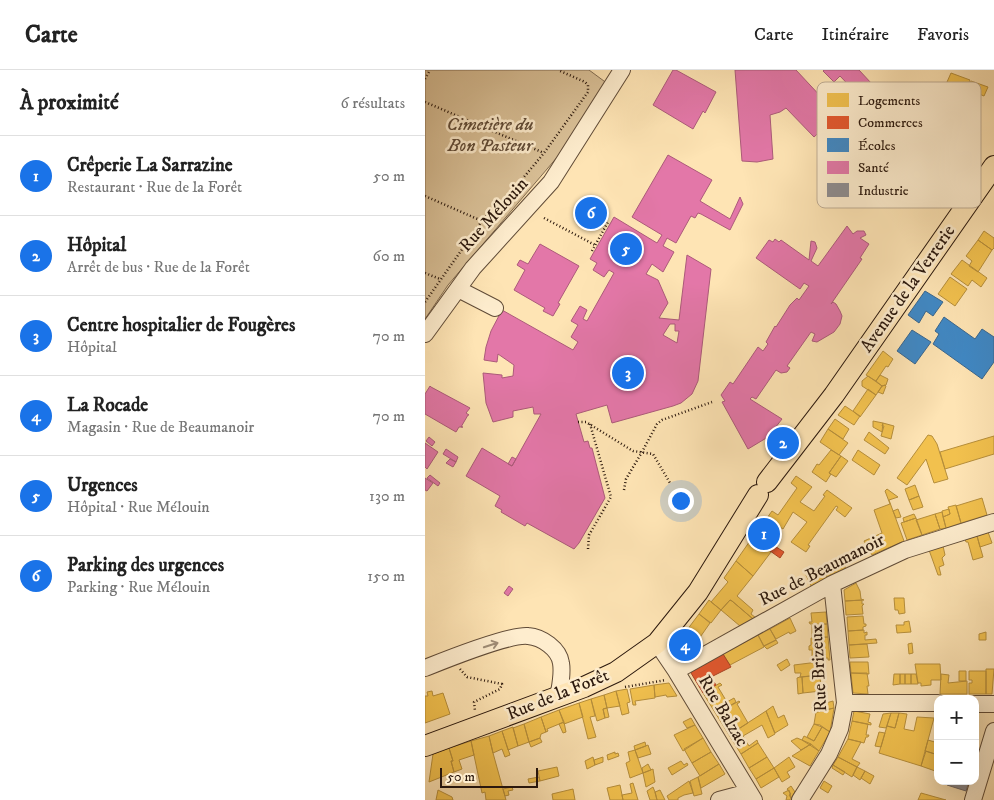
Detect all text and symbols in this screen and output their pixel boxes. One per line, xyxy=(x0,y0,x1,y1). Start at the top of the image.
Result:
text: Carte xyxy=(25,20,78,50)
text: Carte xyxy=(754,24,794,46)
text: Itinéraire xyxy=(822,24,889,46)
text: Favoris xyxy=(917,24,969,46)
legend xyxy=(817,82,981,208)
text: À proximité xyxy=(20,90,119,116)
text: Logements xyxy=(858,92,921,110)
text: 6 résultats xyxy=(340,93,405,113)
park label: Cimetière du Bon Pasteur xyxy=(446,114,534,157)
text: Commerces xyxy=(858,114,923,132)
text: Écoles xyxy=(858,137,896,155)
text: Crêperie La Sarrazine xyxy=(67,154,233,177)
text: Santé xyxy=(858,159,889,177)
text: 1 xyxy=(33,166,39,186)
text: 50 m xyxy=(373,166,405,186)
street label: Rue Mélouin xyxy=(455,173,534,257)
text: Restaurant · Rue de la Forêt xyxy=(67,177,242,197)
text: Industrie xyxy=(858,182,909,200)
pin: 6 xyxy=(575,194,607,232)
street label: Avenue de la Verrerie xyxy=(856,221,960,357)
pin: 5 xyxy=(610,230,642,268)
text: Hôpital xyxy=(67,234,126,257)
text: 2 xyxy=(32,246,40,266)
text: 60 m xyxy=(373,246,405,266)
text: Arrêt de bus · Rue de la Forêt xyxy=(67,257,250,277)
text: Centre hospitalier de Fougères xyxy=(67,314,295,337)
text: 3 xyxy=(33,326,39,346)
text: 70 m xyxy=(373,326,405,346)
text: Hôpital xyxy=(67,337,117,357)
pin: 3 xyxy=(612,354,644,392)
text: La Rocade xyxy=(67,394,148,417)
text: 4 xyxy=(31,406,41,426)
text: 70 m xyxy=(373,406,405,426)
text: Magasin · Rue de Beaumanoir xyxy=(67,417,254,437)
pin: 2 xyxy=(767,424,799,462)
text: Urgences xyxy=(67,474,138,497)
text: 5 xyxy=(32,486,40,506)
text: 130 m xyxy=(369,486,405,506)
your location xyxy=(668,488,694,514)
text: Hôpital · Rue Mélouin xyxy=(67,497,210,517)
pin: 1 xyxy=(748,515,780,553)
street label: Rue de Beaumanoir xyxy=(755,529,889,611)
text: Parking des urgences xyxy=(67,554,224,577)
text: 6 xyxy=(32,566,40,586)
text: 150 m xyxy=(367,566,405,586)
text: Parking · Rue Mélouin xyxy=(67,577,210,597)
street label: Rue Brizeux xyxy=(806,624,832,712)
pin: 4 xyxy=(669,626,701,664)
one-way arrow xyxy=(483,639,499,649)
street label: Rue de la Forêt xyxy=(504,664,613,725)
street label: Rue Balzac xyxy=(693,671,753,751)
map controls xyxy=(934,695,979,785)
button: + xyxy=(934,695,979,740)
button: − xyxy=(934,740,979,785)
scale bar xyxy=(440,765,537,788)
text: 50 m xyxy=(447,768,475,786)

